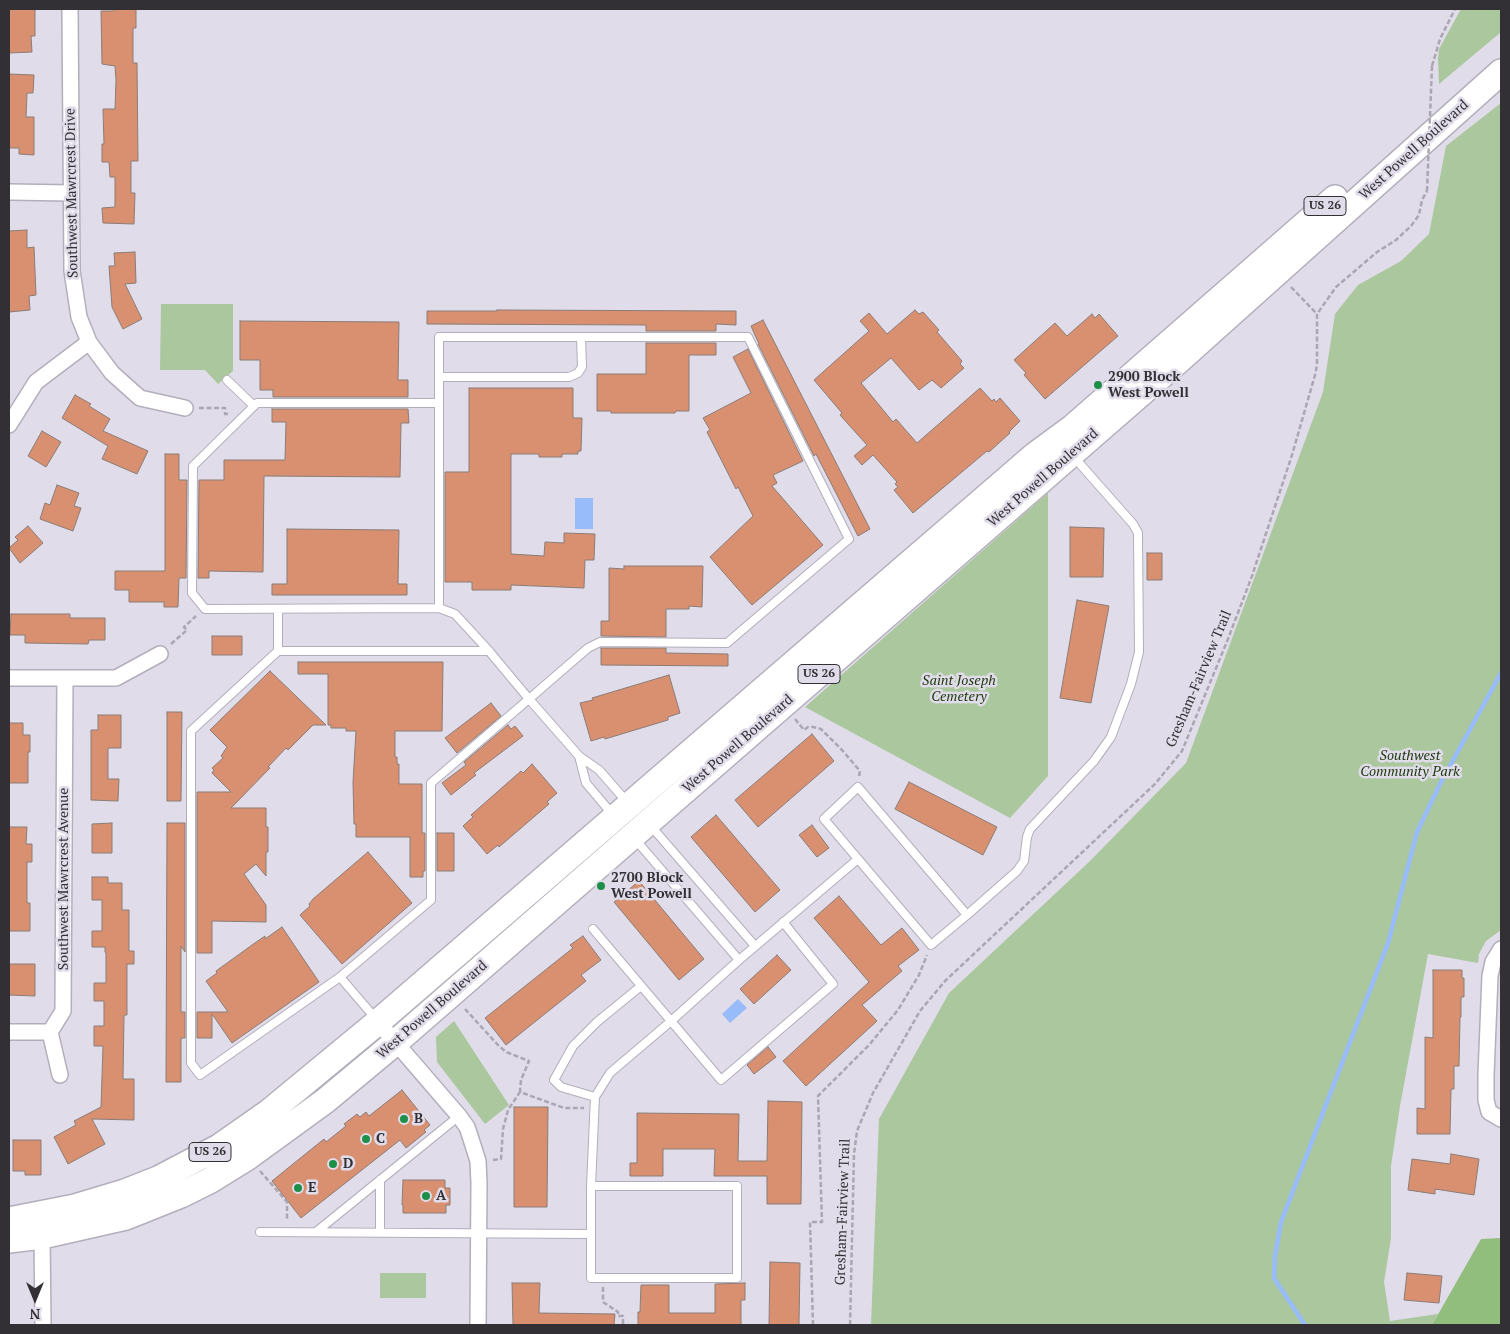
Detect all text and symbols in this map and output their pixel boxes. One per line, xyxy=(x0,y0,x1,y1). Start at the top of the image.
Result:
street label: West Powell Boulevard xyxy=(1356,97,1472,203)
street label: Southwest Mawrcrest Drive xyxy=(62,108,82,278)
road number: US 26 xyxy=(1304,197,1346,216)
place label: 2900 Block West Powell xyxy=(1108,369,1189,402)
marker: 2900 Block West Powell xyxy=(1092,379,1104,391)
street label: West Powell Boulevard xyxy=(984,425,1102,531)
street label: Gresham-Fairview Trail xyxy=(1163,608,1235,750)
road number: US 26 xyxy=(798,664,840,684)
park label: Saint Joseph Cemetery xyxy=(922,673,996,706)
street label: West Powell Boulevard xyxy=(679,691,797,797)
park label: Southwest Community Park xyxy=(1360,748,1460,780)
street label: Southwest Mawrcrest Avenue xyxy=(56,788,72,970)
place label: 2700 Block West Powell xyxy=(611,870,692,902)
marker: 2700 Block West Powell xyxy=(595,880,607,892)
street label: West Powell Boulevard xyxy=(373,957,491,1063)
place label: B xyxy=(414,1111,423,1127)
marker: B xyxy=(398,1113,410,1125)
place label: C xyxy=(376,1131,385,1147)
marker: C xyxy=(360,1133,372,1145)
street label: Gresham-Fairview Trail xyxy=(832,1138,854,1286)
road number: US 26 xyxy=(189,1142,231,1162)
place label: D xyxy=(343,1156,353,1172)
marker: D xyxy=(327,1158,339,1170)
place label: E xyxy=(308,1180,316,1196)
marker: E xyxy=(292,1182,304,1194)
place label: A xyxy=(436,1188,446,1204)
marker: A xyxy=(420,1190,432,1202)
north arrow xyxy=(10,1274,60,1324)
text: N xyxy=(30,1305,40,1324)

